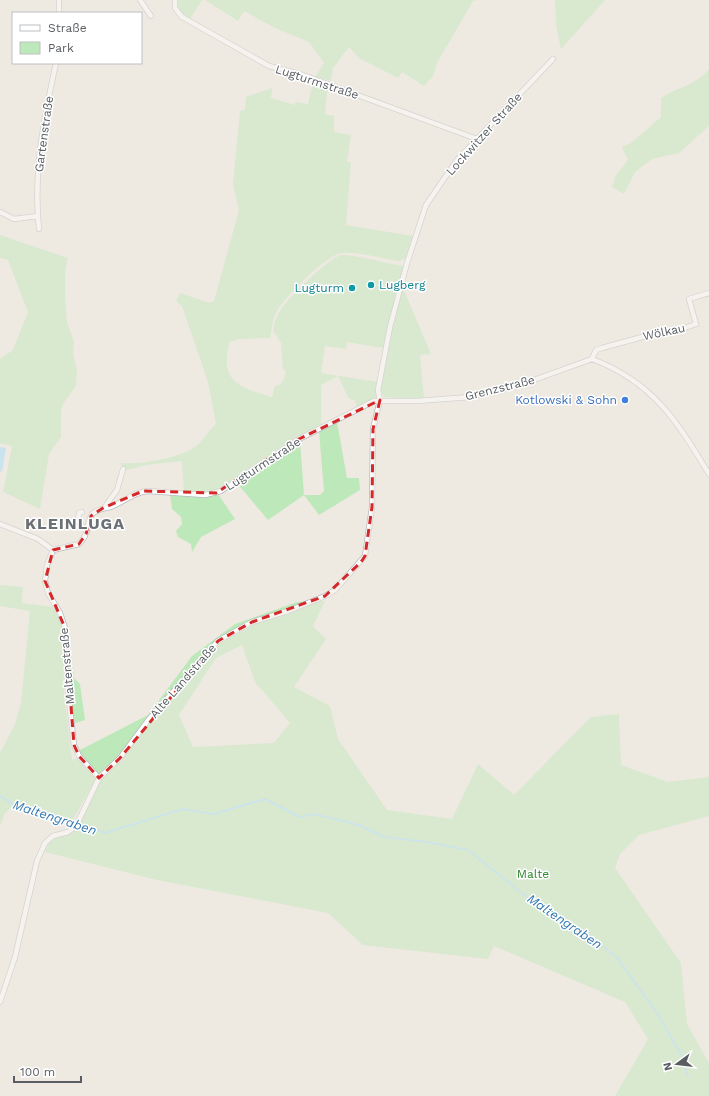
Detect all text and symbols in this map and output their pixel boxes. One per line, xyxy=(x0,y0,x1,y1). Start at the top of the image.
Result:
legend xyxy=(12,12,142,64)
text: Straße xyxy=(48,21,87,35)
text: Park xyxy=(48,41,74,55)
street label: Lugturmstraße xyxy=(274,62,361,102)
street label: Lockwitzer Straße xyxy=(443,90,525,178)
street label: Gartenstraße xyxy=(32,95,56,173)
place label: Lugberg xyxy=(379,278,426,292)
marker: Lugberg xyxy=(366,280,376,290)
place label: Lugturm xyxy=(294,281,344,295)
marker: Lugturm xyxy=(347,283,357,293)
street label: Wölkau xyxy=(642,321,686,343)
street label: Grenzstraße xyxy=(464,373,536,403)
place label: Kotlowski & Sohn xyxy=(515,393,617,407)
marker: Kotlowski & Sohn xyxy=(620,395,630,405)
street label: Lugturmstraße xyxy=(223,434,303,494)
district label: KLEINLUGA xyxy=(25,514,125,533)
street label: Maltenstraße xyxy=(57,627,77,705)
street label: Alte Landstraße xyxy=(147,641,219,721)
water label: Maltengraben xyxy=(11,797,99,838)
park label: Malte xyxy=(517,867,549,881)
water label: Maltengraben xyxy=(524,891,605,952)
north arrow xyxy=(657,1044,697,1084)
scale bar xyxy=(14,1058,81,1084)
text: N xyxy=(660,1061,675,1072)
text: 100 m xyxy=(20,1065,55,1079)

